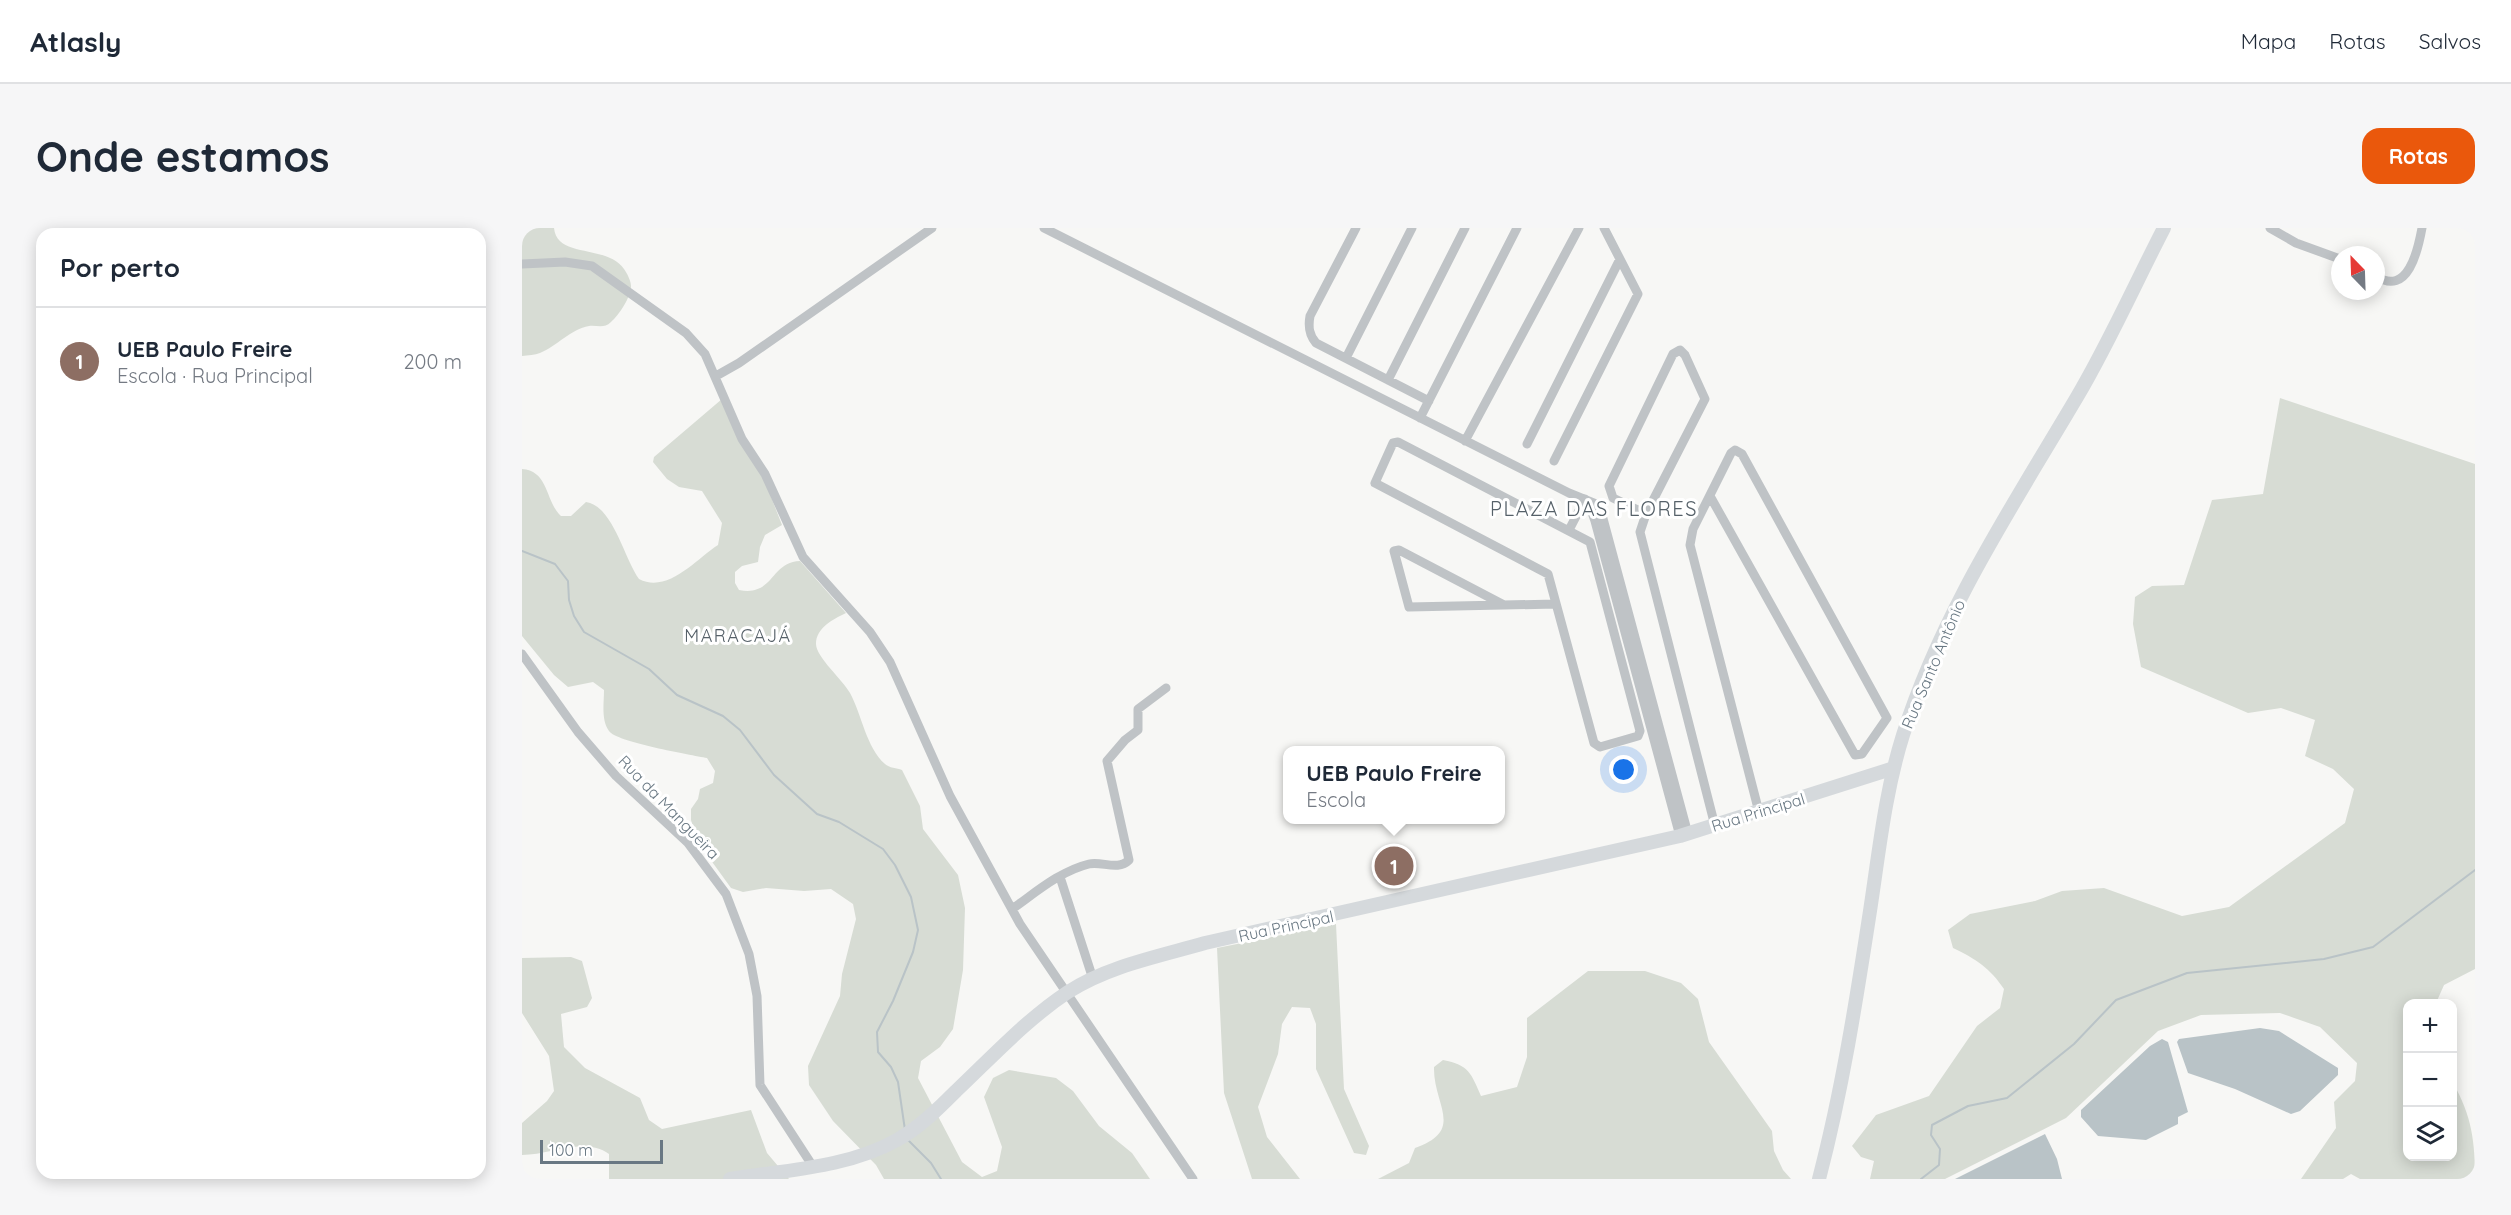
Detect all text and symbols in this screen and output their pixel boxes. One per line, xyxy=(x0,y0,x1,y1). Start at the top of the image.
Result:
text: Atlasly xyxy=(30,24,121,59)
text: Mapa xyxy=(2241,28,2296,54)
text: Rotas xyxy=(2329,28,2386,54)
text: Salvos xyxy=(2419,28,2481,54)
button: Rotas xyxy=(2362,128,2475,184)
text: Onde estamos xyxy=(36,130,330,183)
north arrow xyxy=(2331,246,2385,300)
text: Por perto xyxy=(60,251,180,284)
text: UEB Paulo Freire xyxy=(117,335,292,363)
text: 1 xyxy=(76,349,83,374)
text: 200 m xyxy=(403,349,462,374)
text: Escola · Rua Principal xyxy=(117,363,313,388)
district label: PLAZA DAS FLORES xyxy=(1490,496,1698,521)
street label: Rua Santo Antônio xyxy=(1897,597,1969,731)
district label: MARACAJÁ xyxy=(684,624,792,647)
popup xyxy=(1283,746,1505,824)
street label: Rua da Mangueira xyxy=(614,751,724,863)
your location xyxy=(1609,755,1638,784)
text: UEB Paulo Freire xyxy=(1306,759,1482,787)
text: Escola xyxy=(1306,787,1366,812)
street label: Rua Principal xyxy=(1709,788,1807,836)
pin: 1 xyxy=(1374,844,1414,888)
street label: Rua Principal xyxy=(1237,906,1335,946)
map controls xyxy=(2403,999,2457,1161)
button: + xyxy=(2403,999,2457,1053)
button: − xyxy=(2403,1053,2457,1107)
button: layers xyxy=(2403,1107,2457,1161)
scale bar xyxy=(540,1137,663,1164)
text: 100 m xyxy=(549,1140,593,1160)

